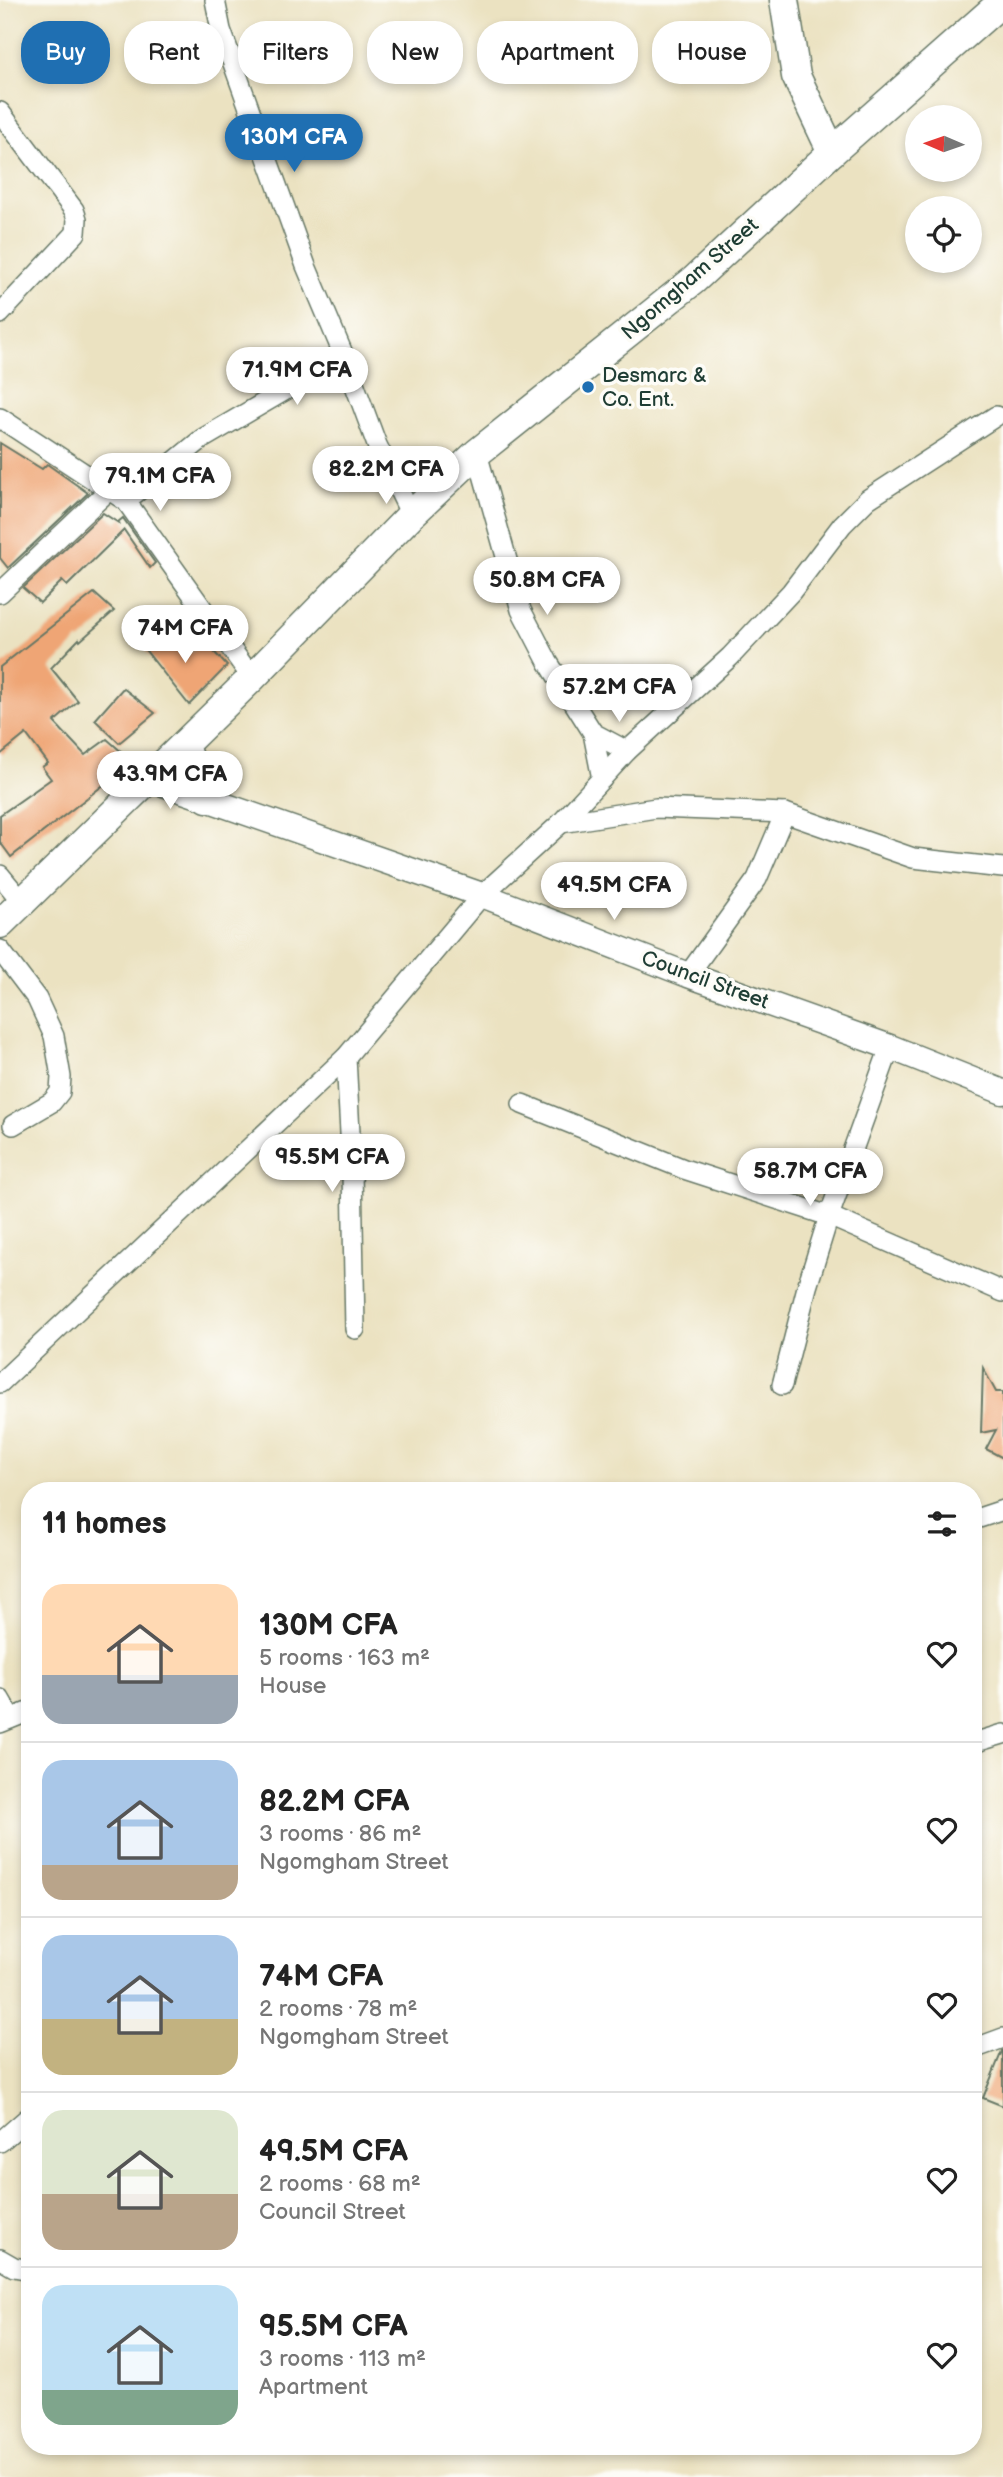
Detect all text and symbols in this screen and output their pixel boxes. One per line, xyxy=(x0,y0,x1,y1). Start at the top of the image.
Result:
chip: Buy xyxy=(21,21,110,84)
chip: Rent xyxy=(124,21,224,84)
chip: Filters xyxy=(238,21,353,84)
chip: New xyxy=(367,21,463,84)
chip: Apartment xyxy=(477,21,638,84)
chip: House xyxy=(652,21,771,84)
north arrow xyxy=(905,105,982,182)
map controls xyxy=(905,105,982,273)
pin: 130M CFA xyxy=(222,114,366,174)
text: 130M CFA xyxy=(241,123,347,151)
button: locate xyxy=(905,196,982,273)
street label: Ngomgham Street xyxy=(616,212,764,345)
pin: 71.9M CFA xyxy=(217,348,377,407)
text: 71.9M CFA xyxy=(242,356,352,384)
place label: Desmarc & Co. Ent. xyxy=(602,363,707,412)
marker: Desmarc & Co. Ent. xyxy=(580,379,596,395)
pin: 82.2M CFA xyxy=(306,447,466,506)
pin: 79.1M CFA xyxy=(80,454,240,513)
text: 82.2M CFA xyxy=(328,455,444,483)
text: 79.1M CFA xyxy=(105,462,215,490)
pin: 50.8M CFA xyxy=(467,558,627,617)
text: 50.8M CFA xyxy=(489,566,605,594)
pin: 74M CFA xyxy=(120,606,250,665)
text: 74M CFA xyxy=(137,614,233,642)
pin: 57.2M CFA xyxy=(539,664,699,724)
text: 57.2M CFA xyxy=(562,673,676,701)
pin: 43.9M CFA xyxy=(90,752,250,811)
text: 43.9M CFA xyxy=(113,760,227,788)
pin: 49.5M CFA xyxy=(534,862,694,922)
text: 49.5M CFA xyxy=(557,871,671,899)
street label: Council Street xyxy=(638,945,773,1015)
pin: 95.5M CFA xyxy=(252,1134,412,1194)
text: 95.5M CFA xyxy=(275,1143,389,1171)
pin: 58.7M CFA xyxy=(730,1148,890,1208)
text: 58.7M CFA xyxy=(753,1157,867,1185)
icon: filters xyxy=(923,1505,961,1543)
text: 11 homes xyxy=(42,1506,166,1542)
text: 130M CFA xyxy=(259,1608,398,1644)
icon: home xyxy=(98,1612,182,1696)
icon: heart xyxy=(923,1635,961,1673)
text: 5 rooms · 163 m² xyxy=(259,1644,430,1672)
text: House xyxy=(259,1672,326,1700)
text: 82.2M CFA xyxy=(259,1784,409,1820)
icon: home xyxy=(98,1788,182,1872)
icon: heart xyxy=(923,1811,961,1849)
text: 3 rooms · 86 m² xyxy=(259,1820,421,1848)
text: Ngomgham Street xyxy=(259,1848,449,1876)
text: 74M CFA xyxy=(259,1959,383,1995)
icon: home xyxy=(98,1963,182,2047)
icon: heart xyxy=(923,1986,961,2024)
text: 2 rooms · 78 m² xyxy=(259,1995,417,2023)
text: Ngomgham Street xyxy=(259,2023,449,2051)
text: 49.5M CFA xyxy=(259,2134,408,2170)
icon: home xyxy=(98,2138,182,2222)
icon: heart xyxy=(923,2161,961,2199)
text: 2 rooms · 68 m² xyxy=(259,2170,421,2198)
text: Council Street xyxy=(259,2198,406,2226)
text: 95.5M CFA xyxy=(259,2309,408,2345)
icon: home xyxy=(98,2313,182,2397)
icon: heart xyxy=(923,2336,961,2374)
text: 3 rooms · 113 m² xyxy=(259,2345,426,2373)
text: Apartment xyxy=(259,2373,368,2401)

